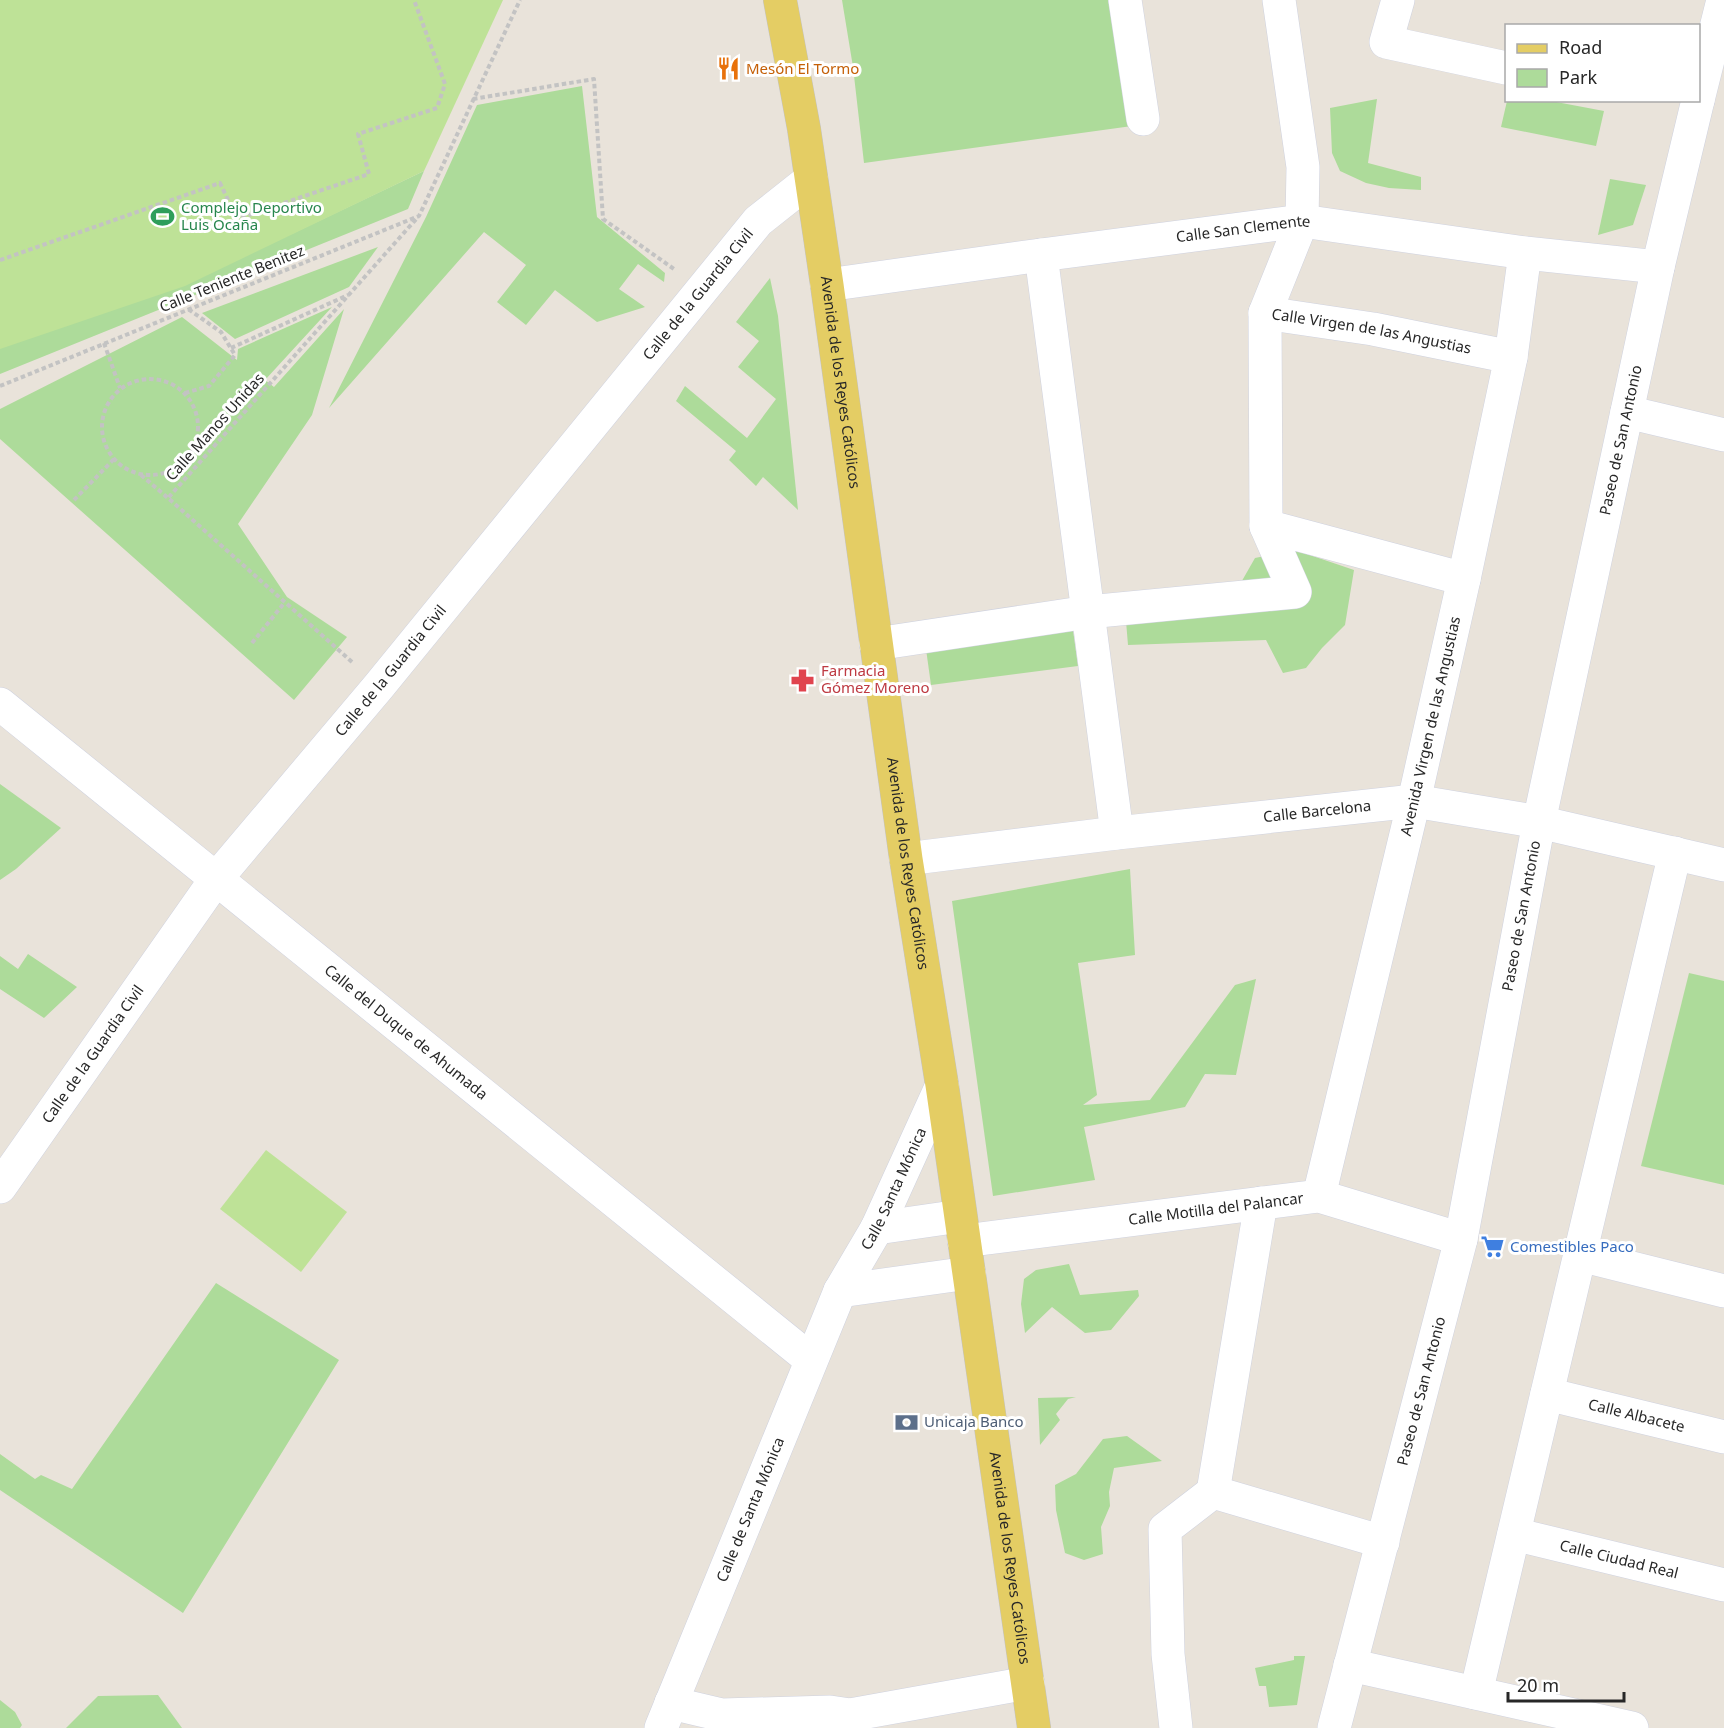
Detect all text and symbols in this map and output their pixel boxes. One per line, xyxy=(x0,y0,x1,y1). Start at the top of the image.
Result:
legend xyxy=(1505,24,1700,102)
text: Road xyxy=(1559,35,1602,59)
restaurant icon: Mesón El Tormo xyxy=(715,56,741,82)
place label: Mesón El Tormo xyxy=(746,58,859,78)
text: Park xyxy=(1559,65,1597,89)
place label: Complejo Deportivo Luis Ocaña xyxy=(181,197,322,234)
sports icon: Complejo Deportivo Luis Ocaña xyxy=(150,204,176,230)
street label: Calle San Clemente xyxy=(1175,210,1312,246)
street label: Calle de la Guardia Civil xyxy=(638,224,757,364)
street label: Calle Teniente Benitez xyxy=(156,240,307,316)
street label: Avenida de los Reyes Católicos xyxy=(817,274,866,490)
street label: Calle Virgen de las Angustias xyxy=(1271,303,1473,358)
street label: Paseo de San Antonio xyxy=(1594,363,1646,517)
street label: Calle Manos Unidas xyxy=(161,368,268,484)
street label: Calle de la Guardia Civil xyxy=(330,600,450,740)
street label: Avenida Virgen de las Angustias xyxy=(1395,614,1464,838)
place label: Farmacia Gómez Moreno xyxy=(821,660,930,697)
pharmacy icon: Farmacia Gómez Moreno xyxy=(790,667,816,693)
street label: Avenida de los Reyes Católicos xyxy=(883,756,934,971)
street label: Calle Barcelona xyxy=(1262,795,1372,826)
street label: Paseo de San Antonio xyxy=(1497,839,1544,993)
street label: Calle del Duque de Ahumada xyxy=(321,959,492,1104)
street label: Calle de la Guardia Civil xyxy=(37,981,148,1127)
street label: Calle Santa Mónica xyxy=(855,1124,930,1253)
street label: Calle Motilla del Palancar xyxy=(1127,1187,1305,1229)
supermarket icon: Comestibles Paco xyxy=(1479,1234,1505,1260)
place label: Comestibles Paco xyxy=(1510,1236,1634,1256)
street label: Paseo de San Antonio xyxy=(1392,1314,1449,1468)
street label: Calle Albacete xyxy=(1586,1393,1687,1436)
bank icon: Unicaja Banco xyxy=(893,1409,919,1435)
place label: Unicaja Banco xyxy=(924,1411,1024,1431)
street label: Calle de Santa Mónica xyxy=(711,1434,788,1585)
street label: Avenida de los Reyes Católicos xyxy=(986,1450,1036,1665)
street label: Calle Ciudad Real xyxy=(1558,1534,1681,1583)
scale bar xyxy=(1508,1665,1624,1703)
text: 20 m xyxy=(1517,1673,1559,1697)

